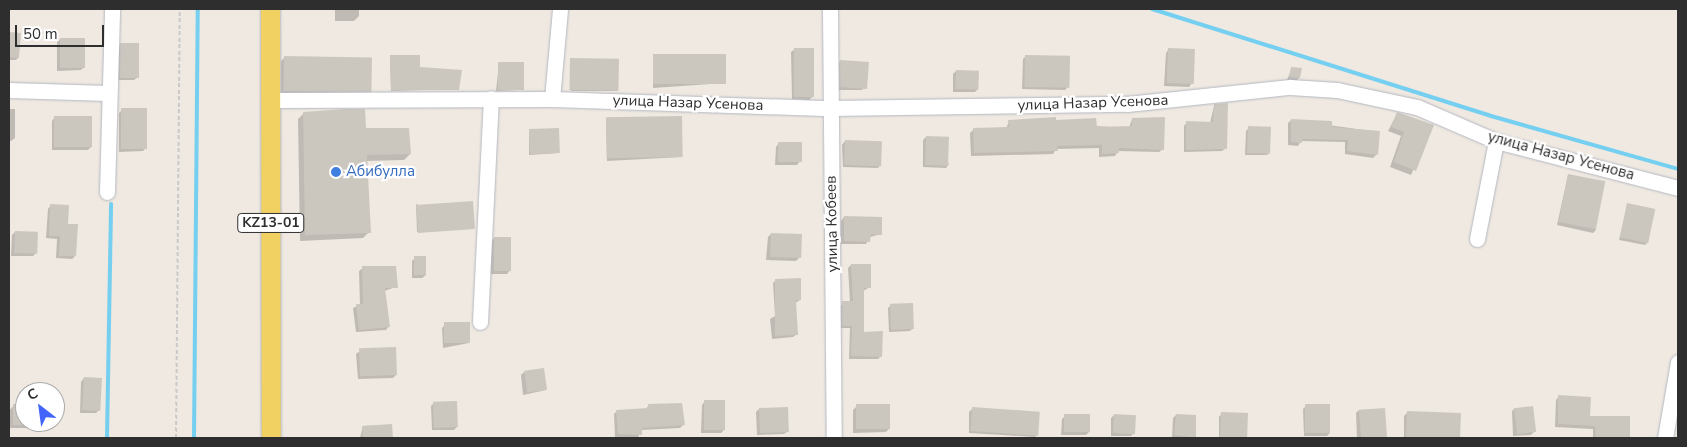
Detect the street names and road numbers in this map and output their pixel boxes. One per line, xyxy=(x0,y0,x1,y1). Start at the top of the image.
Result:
street label: улица Назар Усенова xyxy=(612,91,764,115)
street label: улица Назар Усенова xyxy=(1017,91,1169,115)
street label: улица Назар Усенова xyxy=(1486,128,1636,184)
street label: улица Кобеев xyxy=(822,176,842,272)
road number: KZ13-01 xyxy=(237,212,305,234)

